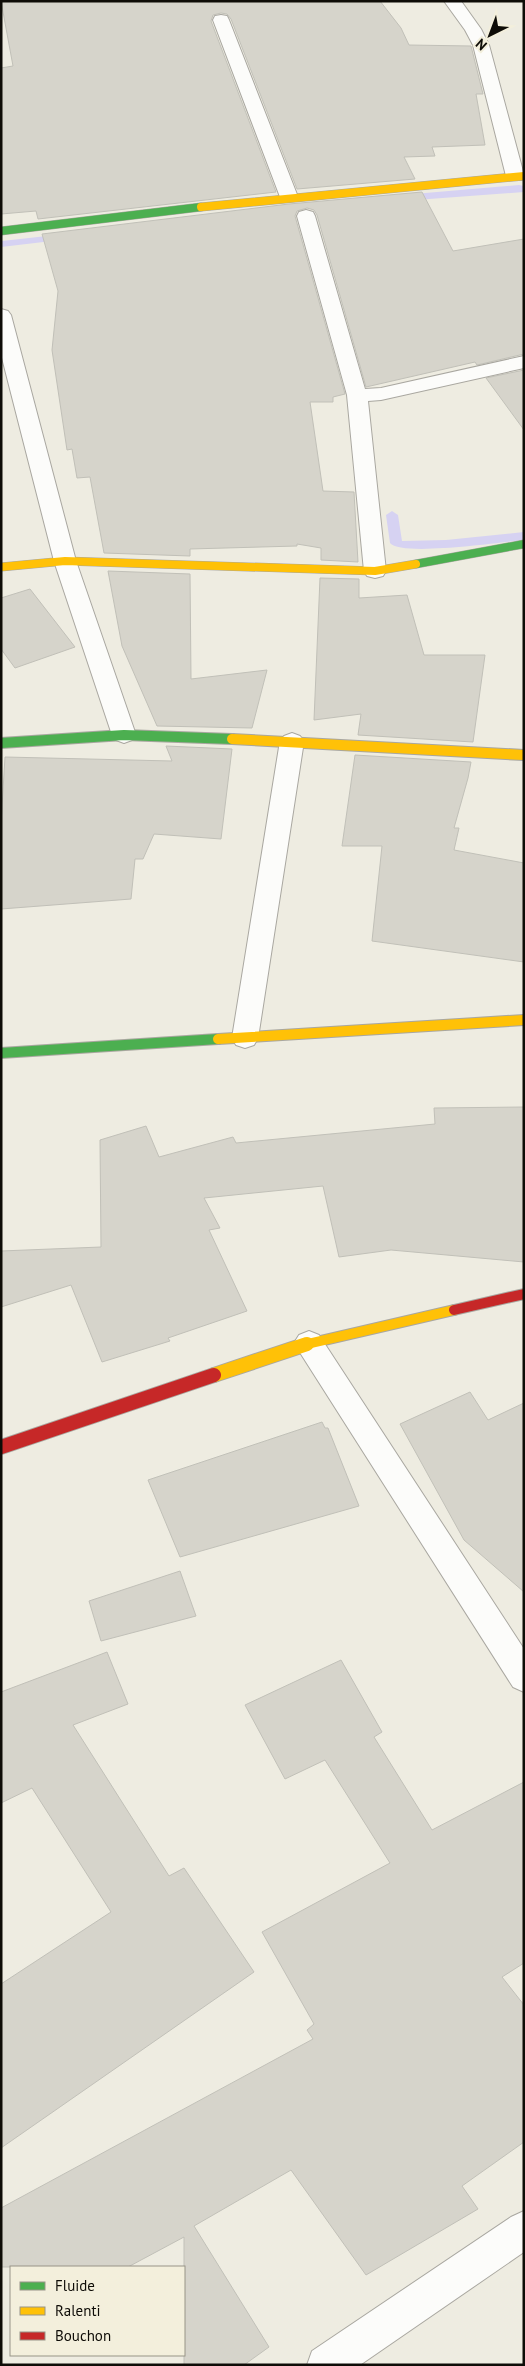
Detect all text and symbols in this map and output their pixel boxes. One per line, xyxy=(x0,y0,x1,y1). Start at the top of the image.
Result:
north arrow xyxy=(465,10,515,60)
text: N xyxy=(472,35,491,54)
legend xyxy=(10,2266,185,2356)
text: Fluide xyxy=(55,2276,95,2295)
text: Ralenti xyxy=(55,2301,101,2320)
text: Bouchon xyxy=(55,2326,111,2345)

